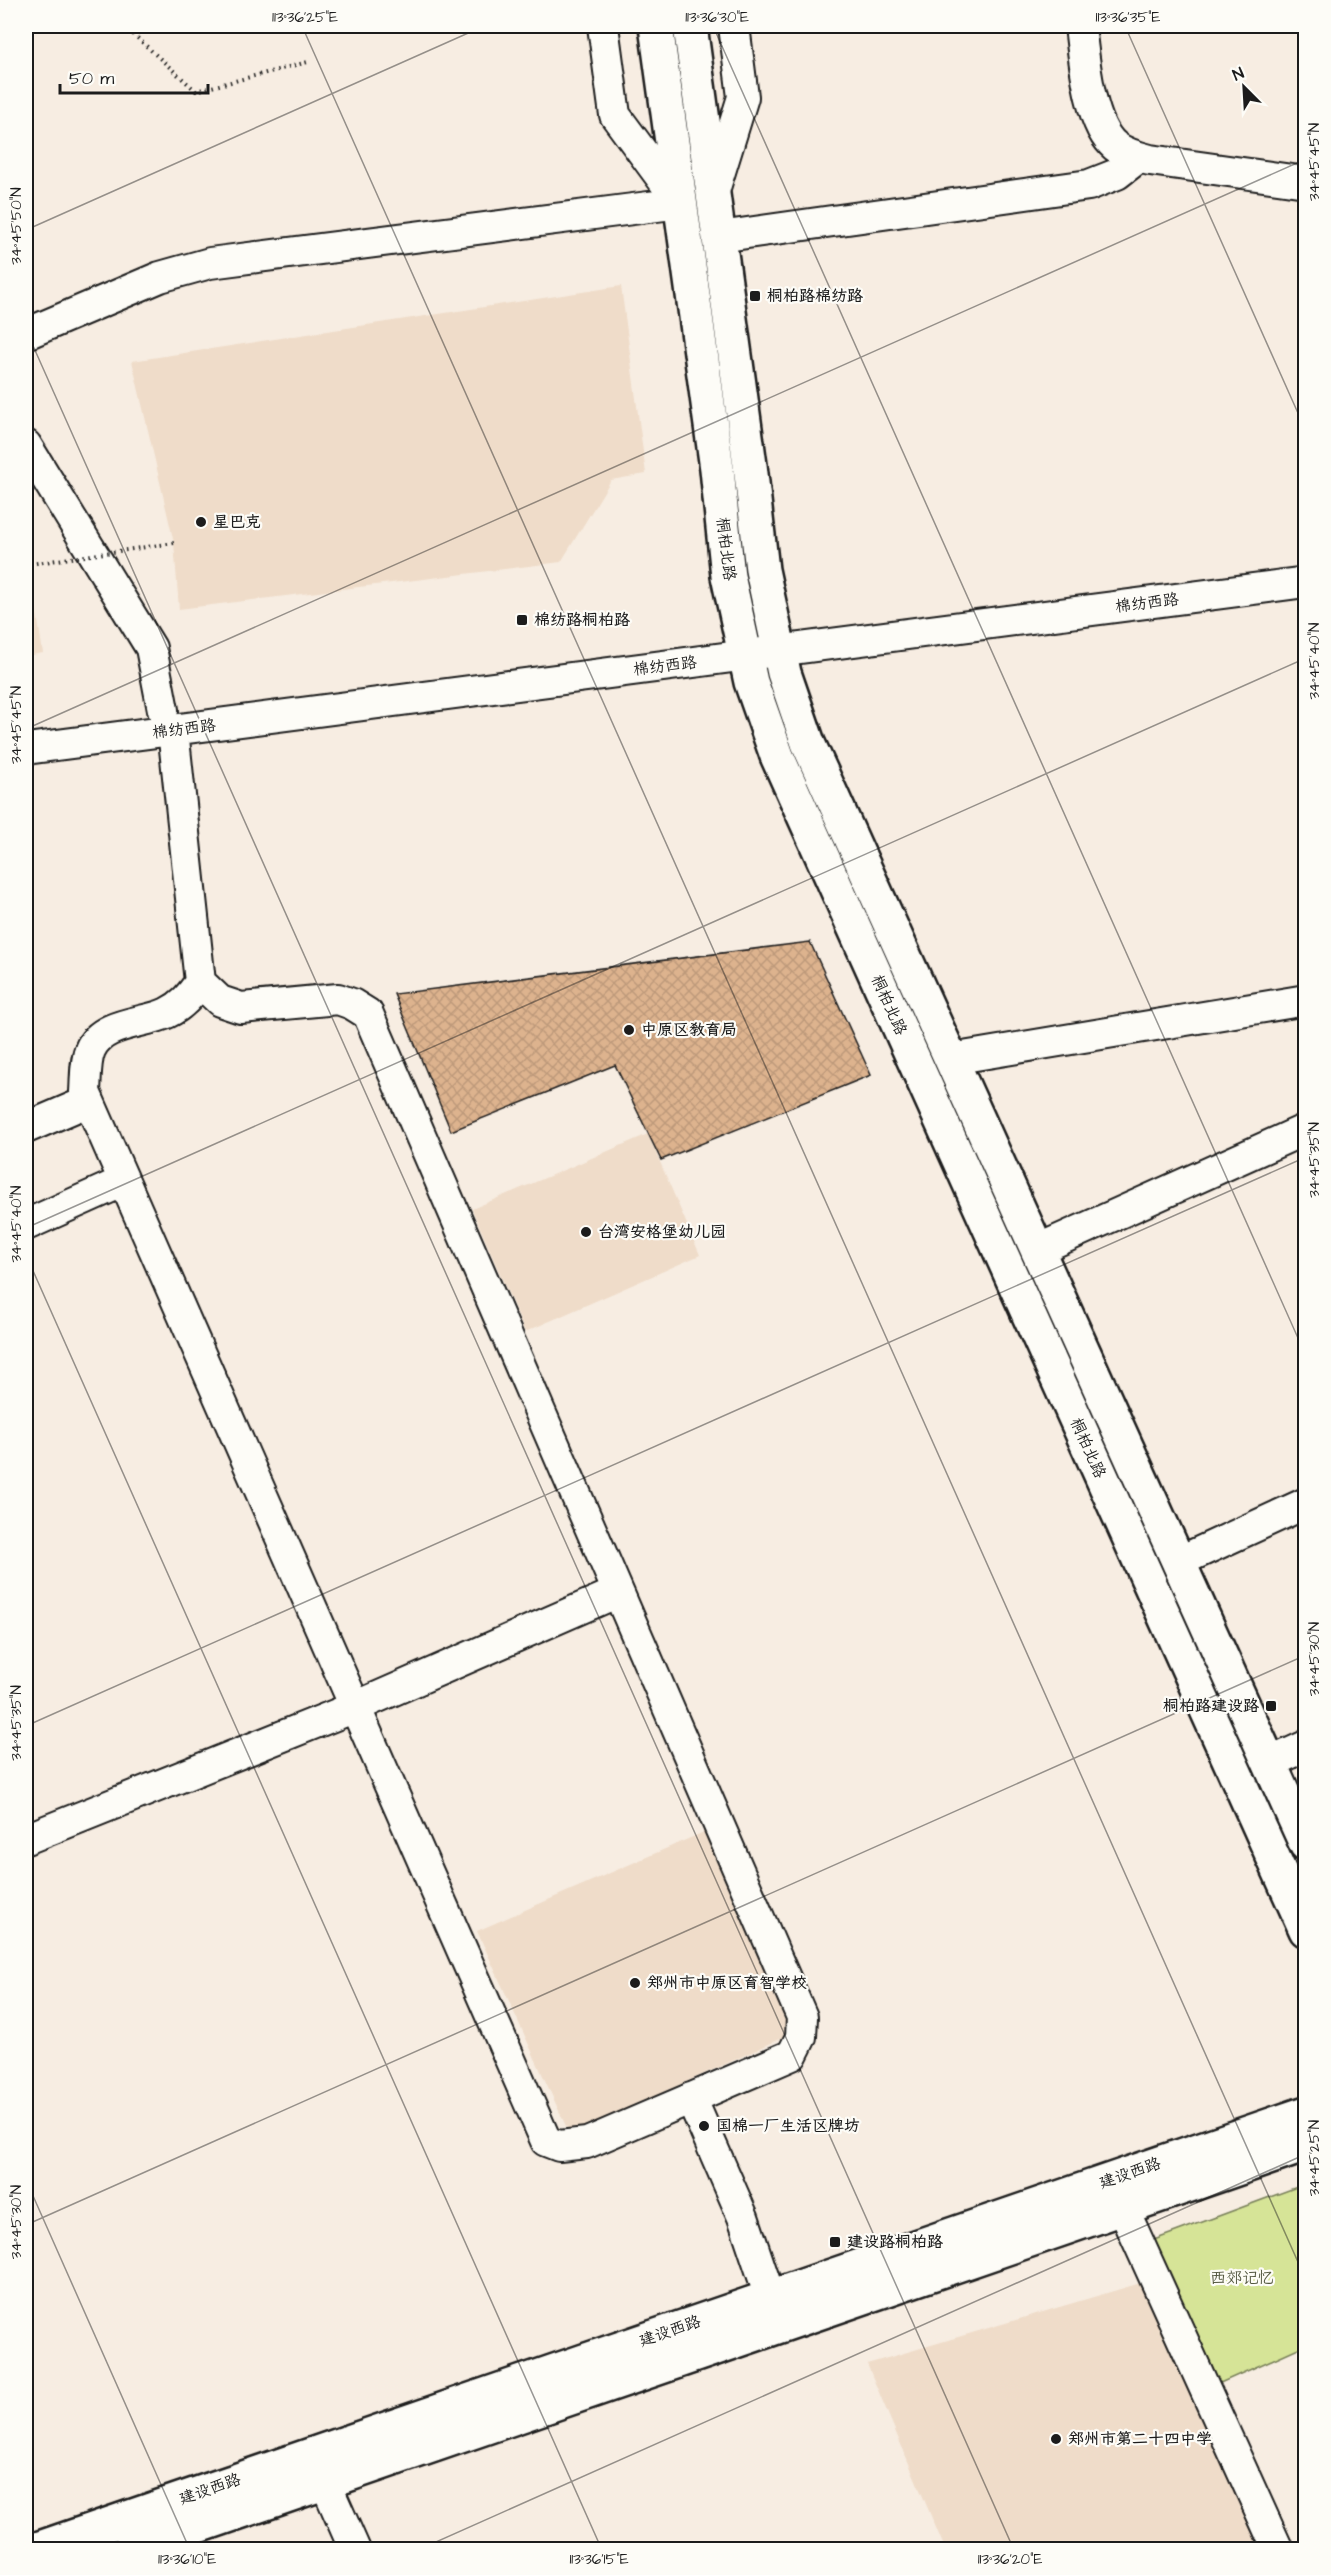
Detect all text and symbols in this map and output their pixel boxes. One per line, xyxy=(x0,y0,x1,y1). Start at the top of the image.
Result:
text: 113°36'25"E xyxy=(272,7,338,28)
text: 113°36'30"E xyxy=(685,7,749,28)
text: 113°36'35"E xyxy=(1096,7,1161,28)
scale bar xyxy=(60,57,208,95)
north arrow xyxy=(1214,57,1274,117)
text: N xyxy=(1229,62,1247,86)
text: 50 m xyxy=(69,66,114,91)
text: 34°45'45"N xyxy=(1304,123,1325,201)
text: 34°45'50"N xyxy=(6,187,27,265)
place label: 桐柏路棉纺路 xyxy=(767,285,863,307)
marker: 桐柏路棉纺路 xyxy=(748,289,762,303)
place label: 星巴克 xyxy=(213,511,261,533)
marker: 星巴克 xyxy=(194,515,208,529)
street label: 桐柏北路 xyxy=(711,516,741,582)
street label: 棉纺西路 xyxy=(1114,588,1180,618)
place label: 棉纺路桐柏路 xyxy=(534,609,630,631)
marker: 棉纺路桐柏路 xyxy=(515,613,529,627)
text: 34°45'40"N xyxy=(1304,622,1325,700)
street label: 棉纺西路 xyxy=(632,651,698,681)
text: 34°45'45"N xyxy=(6,686,27,764)
street label: 棉纺西路 xyxy=(151,714,217,744)
street label: 桐柏北路 xyxy=(866,971,912,1039)
place label: 中原区教育局 xyxy=(641,1019,737,1041)
marker: 中原区教育局 xyxy=(622,1023,636,1037)
text: 34°45'35"N xyxy=(1304,1122,1325,1198)
text: 34°45'40"N xyxy=(6,1185,27,1263)
place label: 台湾安格堡幼儿园 xyxy=(598,1221,726,1243)
marker: 台湾安格堡幼儿园 xyxy=(579,1225,593,1239)
street label: 桐柏北路 xyxy=(1065,1414,1111,1482)
text: 34°45'30"N xyxy=(1304,1622,1325,1696)
text: 34°45'35"N xyxy=(6,1685,27,1761)
place label: 桐柏路建设路 xyxy=(1163,1695,1259,1717)
marker: 桐柏路建设路 xyxy=(1264,1699,1278,1713)
place label: 郑州市中原区育智学校 xyxy=(647,1972,807,1994)
marker: 郑州市中原区育智学校 xyxy=(628,1976,642,1990)
place label: 国棉一厂生活区牌坊 xyxy=(716,2115,860,2137)
marker: 国棉一厂生活区牌坊 xyxy=(697,2119,711,2133)
text: 34°45'25"N xyxy=(1304,2120,1325,2196)
street label: 建设西路 xyxy=(1096,2152,1164,2194)
text: 34°45'30"N xyxy=(6,2185,27,2259)
place label: 建设路桐柏路 xyxy=(847,2231,943,2253)
marker: 建设路桐柏路 xyxy=(828,2235,842,2249)
park label: 西郊记忆 xyxy=(1210,2267,1274,2289)
street label: 建设西路 xyxy=(636,2310,704,2352)
place label: 郑州市第二十四中学 xyxy=(1068,2428,1212,2450)
marker: 郑州市第二十四中学 xyxy=(1049,2432,1063,2446)
street label: 建设西路 xyxy=(176,2468,244,2510)
text: 113°36'10"E xyxy=(158,2549,216,2570)
text: 113°36'15"E xyxy=(569,2549,629,2570)
text: 113°36'20"E xyxy=(978,2549,1042,2570)

